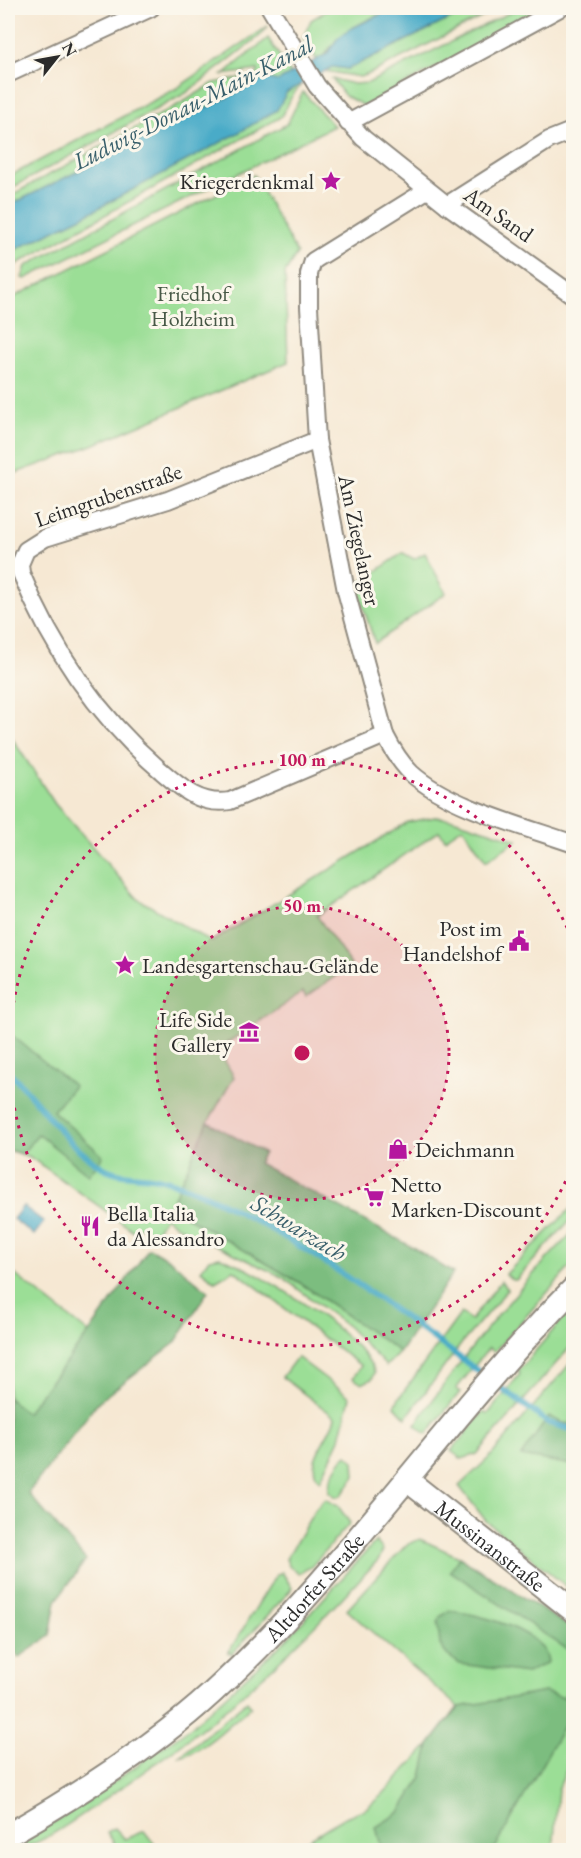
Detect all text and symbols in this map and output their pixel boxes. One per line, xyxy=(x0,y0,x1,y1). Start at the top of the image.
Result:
north arrow xyxy=(27,27,87,87)
water label: Ludwig-Donau-Main-Kanal xyxy=(66,28,319,177)
text: N xyxy=(57,39,82,61)
place label: Kriegerdenkmal xyxy=(179,167,314,196)
place icon: Kriegerdenkmal xyxy=(319,169,343,193)
street label: Am Sand xyxy=(457,179,540,249)
park label: Friedhof Holzheim xyxy=(151,279,235,333)
street label: Leimgrubenstraße xyxy=(31,457,186,534)
street label: Am Ziegelanger xyxy=(331,471,388,609)
text: 100 m xyxy=(278,748,326,771)
text: 50 m xyxy=(283,894,321,917)
place label: Post im Handelshof xyxy=(402,914,505,968)
public building icon: Post im Handelshof xyxy=(507,929,531,953)
place label: Landesgartenschau-Gelände xyxy=(142,951,379,980)
place icon: Landesgartenschau-Gelände xyxy=(113,953,137,977)
place label: Life Side Gallery xyxy=(159,1005,232,1059)
museum icon: Life Side Gallery xyxy=(237,1020,261,1044)
centre of rings xyxy=(292,1043,312,1063)
place label: Deichmann xyxy=(415,1135,515,1164)
shop icon: Deichmann xyxy=(386,1137,410,1161)
place label: Netto Marken-Discount xyxy=(391,1170,542,1224)
supermarket icon: Netto Marken-Discount xyxy=(362,1185,386,1209)
water label: Schwarzach xyxy=(245,1187,353,1268)
place label: Bella Italia da Alessandro xyxy=(107,1199,224,1253)
restaurant icon: Bella Italia da Alessandro xyxy=(78,1214,102,1238)
street label: Mussinanstraße xyxy=(429,1493,552,1599)
street label: Altdorfer Straße xyxy=(258,1527,371,1649)

